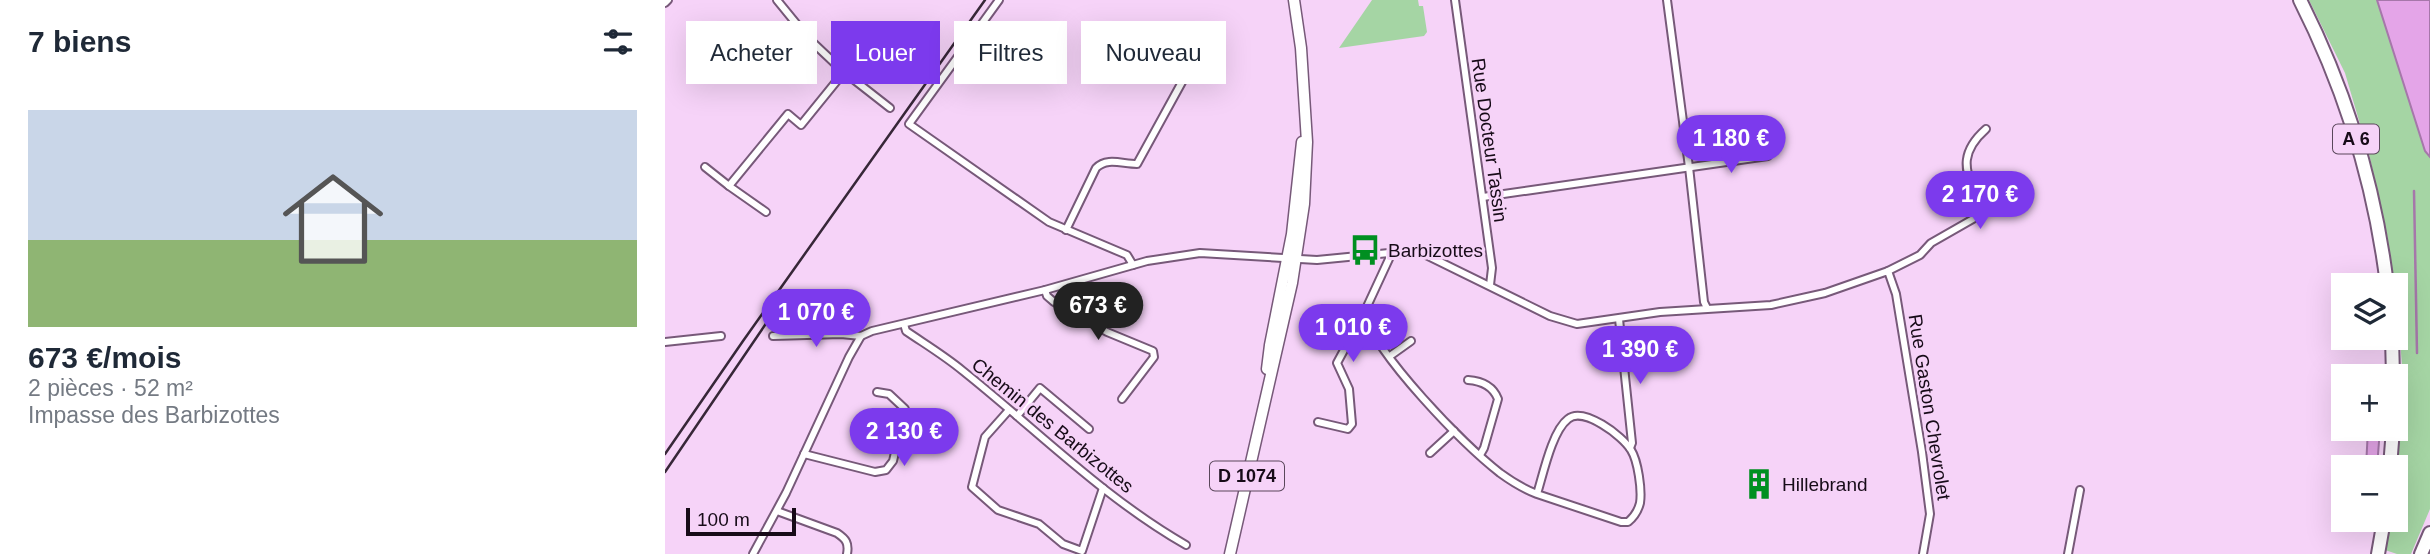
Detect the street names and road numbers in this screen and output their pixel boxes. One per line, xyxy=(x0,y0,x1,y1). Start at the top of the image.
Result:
street label: Rue Docteur Tassin xyxy=(1468,57,1511,223)
road number: A 6 xyxy=(2333,124,2379,154)
street label: Rue Gaston Chevrolet xyxy=(1904,313,1955,502)
street label: Chemin des Barbizottes xyxy=(968,354,1138,497)
road number: D 1074 xyxy=(1210,462,1284,490)

